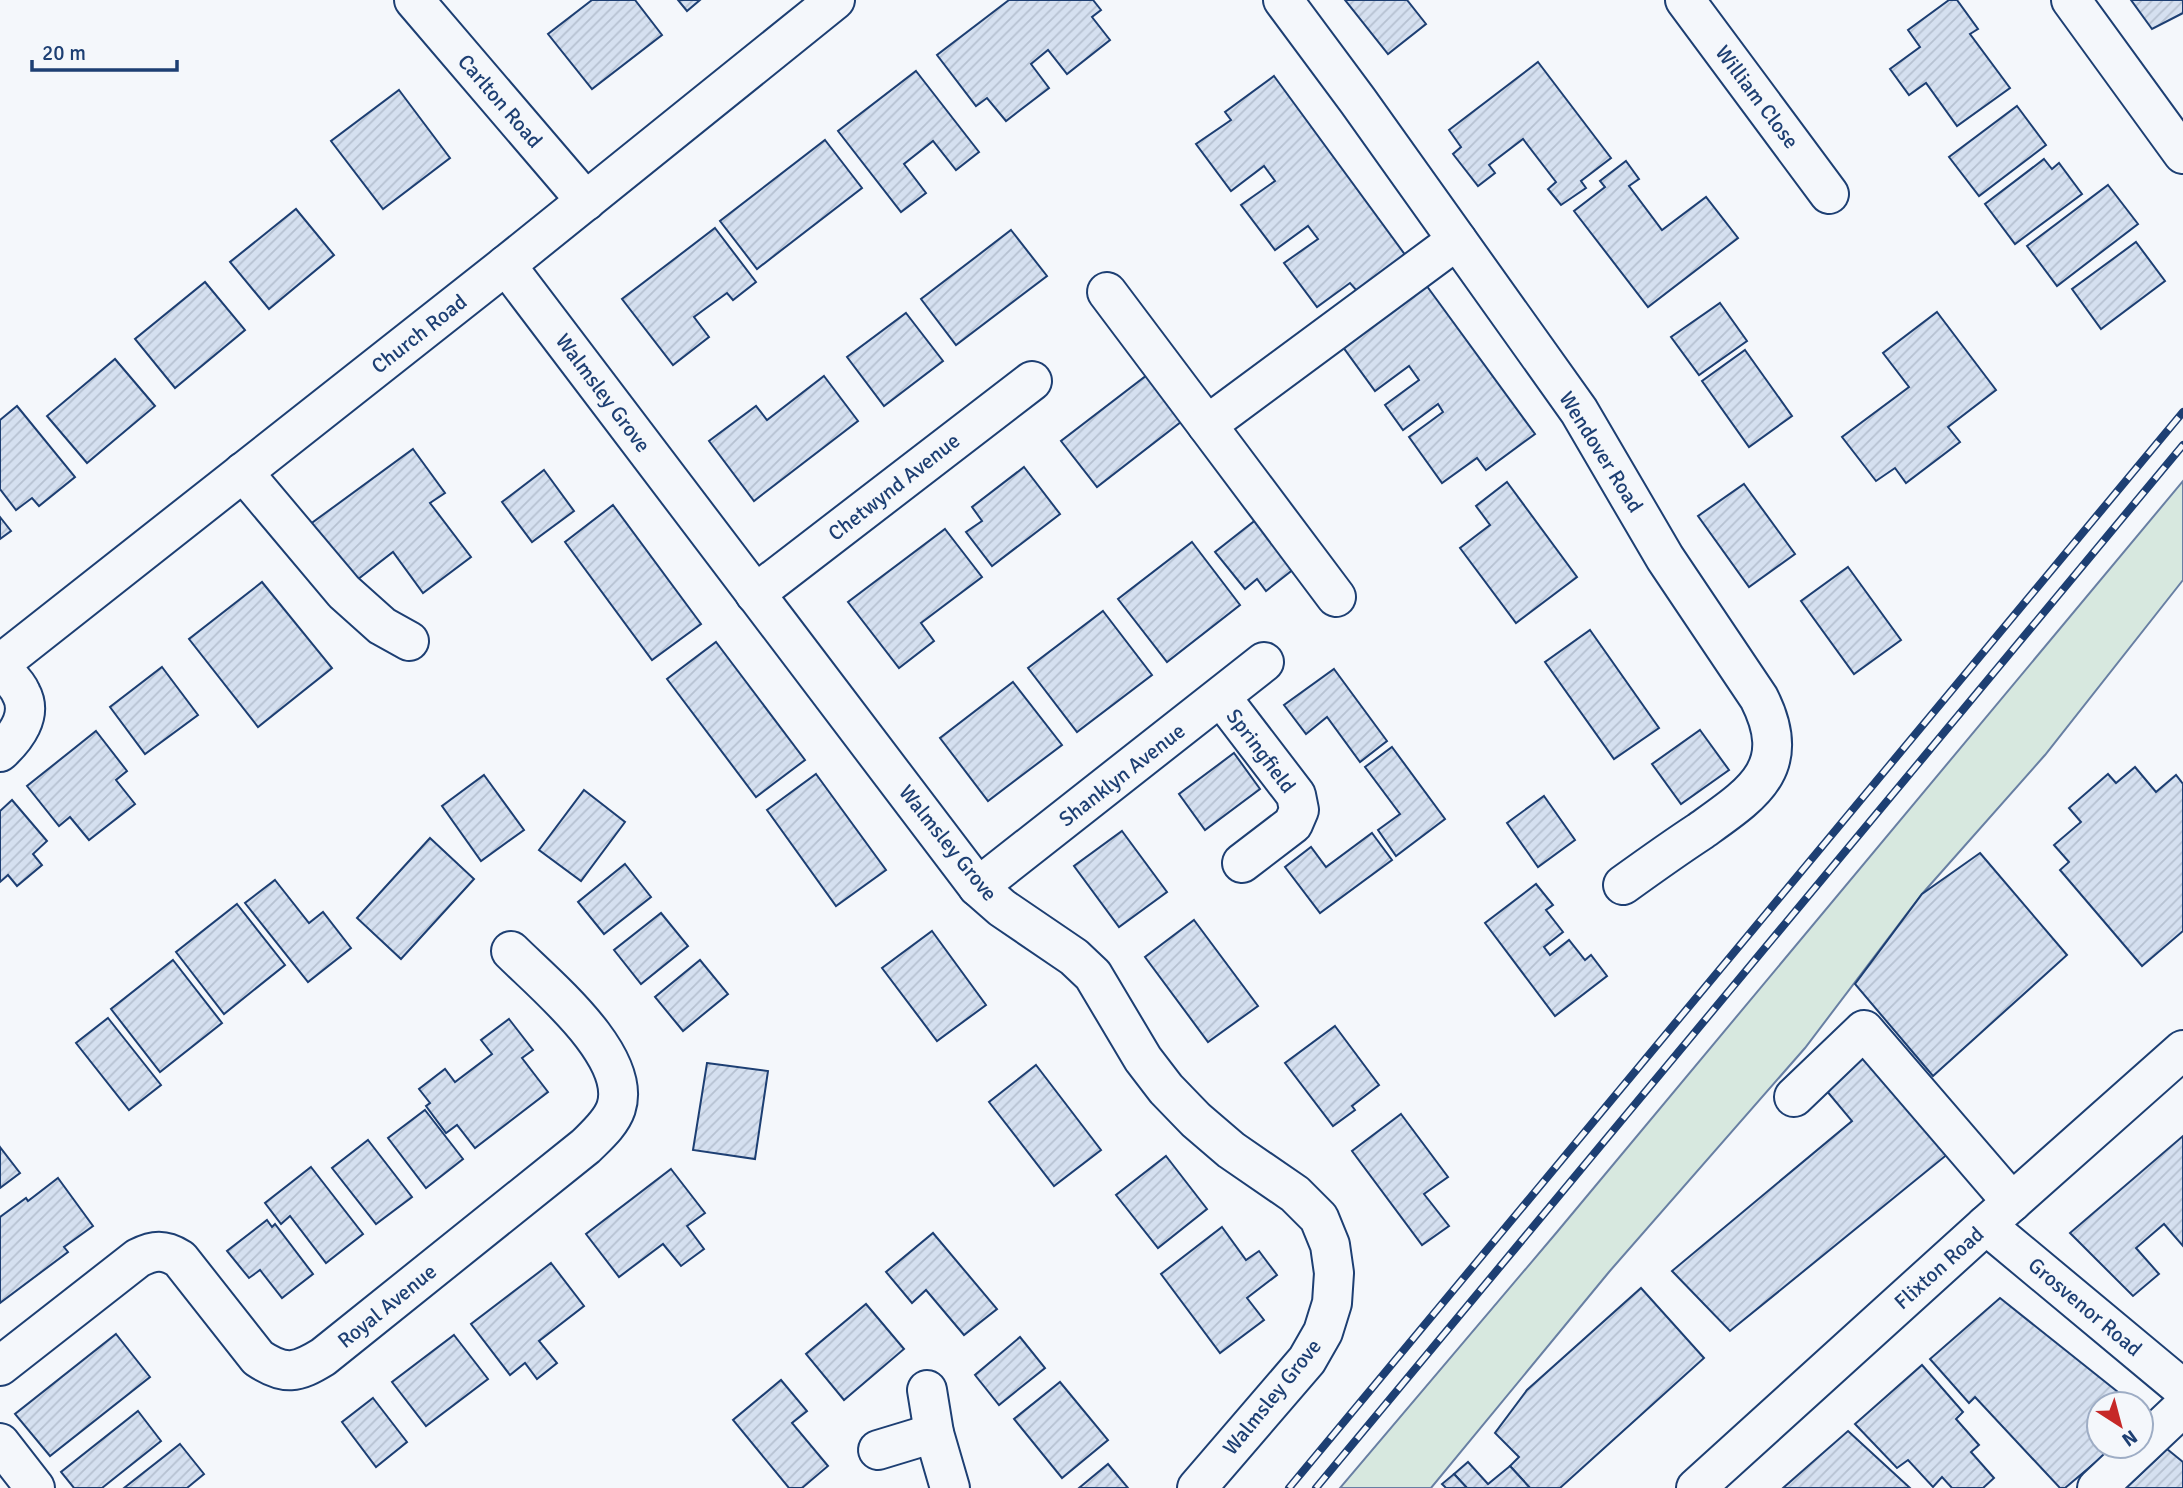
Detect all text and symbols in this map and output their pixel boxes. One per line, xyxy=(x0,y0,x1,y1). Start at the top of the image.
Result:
scale bar xyxy=(32,28,177,72)
text: 20 m xyxy=(42,40,86,66)
street label: William Close xyxy=(1710,40,1804,154)
street label: Carlton Road xyxy=(452,49,548,153)
street label: Church Road xyxy=(366,289,472,379)
street label: Walmsley Grove xyxy=(550,329,656,457)
street label: Wendover Road xyxy=(1553,387,1649,517)
street label: Chetwynd Avenue xyxy=(823,427,965,547)
street label: Springfield xyxy=(1221,704,1301,798)
street label: Shanklyn Avenue xyxy=(1054,718,1190,832)
street label: Walmsley Grove xyxy=(893,780,1003,906)
street label: Flixton Road xyxy=(1889,1221,1989,1315)
street label: Grosvenor Road xyxy=(2023,1252,2147,1362)
street label: Royal Avenue xyxy=(332,1258,442,1354)
street label: Walmsley Grove xyxy=(1217,1334,1327,1460)
north arrow xyxy=(2085,1390,2155,1460)
text: N xyxy=(2117,1424,2142,1452)

